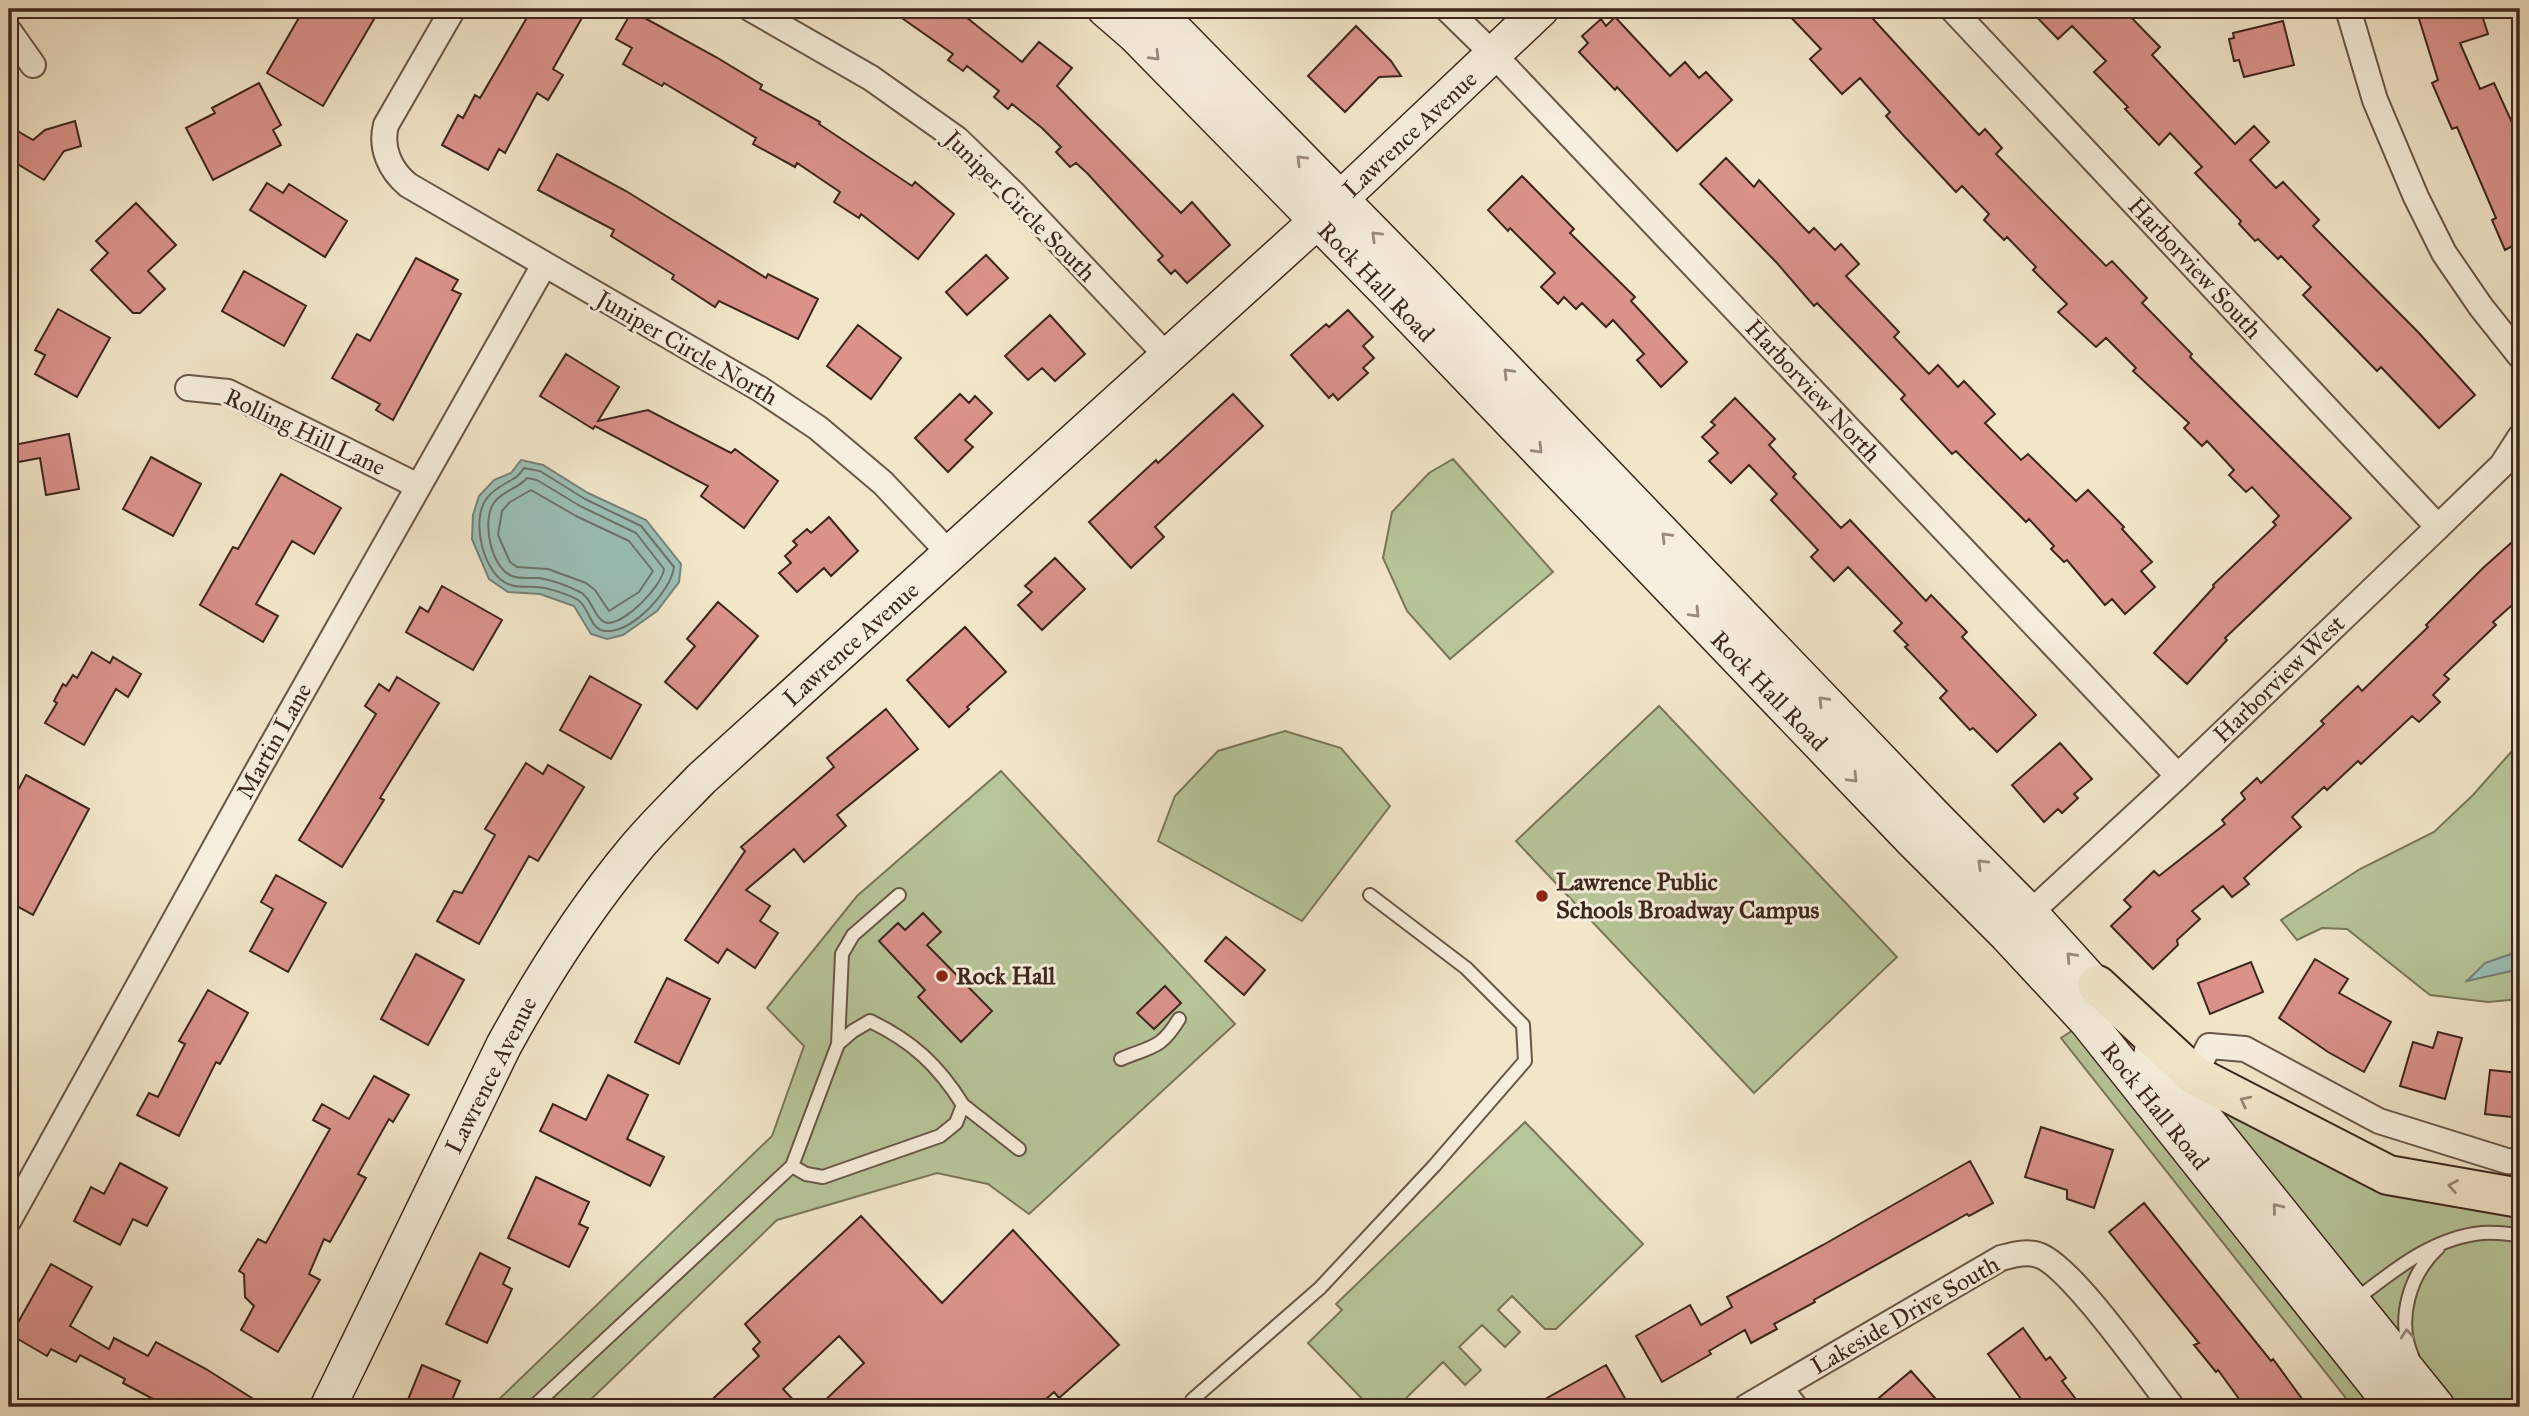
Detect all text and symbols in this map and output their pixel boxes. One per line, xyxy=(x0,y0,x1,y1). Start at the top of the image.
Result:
one-way arrow xyxy=(1147,47,1160,60)
street label: Lawrence Avenue xyxy=(1337,64,1483,204)
street label: Juniper Circle South xyxy=(936,122,1102,288)
one-way arrow xyxy=(1296,155,1309,168)
street label: Harborview South xyxy=(2122,191,2268,345)
street label: Rock Hall Road xyxy=(1311,216,1441,348)
one-way arrow xyxy=(1371,231,1384,244)
street label: Juniper Circle North xyxy=(588,282,783,412)
street label: Harborview North xyxy=(1739,313,1887,469)
one-way arrow xyxy=(1504,368,1517,381)
street label: Rolling Hill Lane xyxy=(220,382,390,482)
one-way arrow xyxy=(1529,441,1542,454)
one-way arrow xyxy=(1662,532,1674,545)
street label: Lawrence Avenue xyxy=(777,575,925,713)
one-way arrow xyxy=(1687,605,1700,618)
street label: Harborview West xyxy=(2207,608,2351,749)
street label: Rock Hall Road xyxy=(1704,625,1834,757)
street label: Martin Lane xyxy=(230,678,318,804)
one-way arrow xyxy=(1819,696,1832,709)
one-way arrow xyxy=(1844,769,1857,782)
one-way arrow xyxy=(1977,860,1990,873)
place label: Lawrence Public Schools Broadway Campus xyxy=(1556,867,1819,925)
marker: Lawrence Public Schools Broadway Campus xyxy=(1534,888,1550,904)
one-way arrow xyxy=(2067,952,2079,965)
place label: Rock Hall xyxy=(956,961,1056,991)
marker: Rock Hall xyxy=(934,968,950,984)
street label: Lawrence Avenue xyxy=(438,991,544,1159)
street label: Rock Hall Road xyxy=(2094,1036,2216,1176)
one-way arrow xyxy=(2239,1095,2252,1109)
one-way arrow xyxy=(2447,1179,2459,1194)
one-way arrow xyxy=(2273,1204,2286,1216)
street label: Lakeside Drive South xyxy=(1805,1249,2005,1381)
one-way arrow xyxy=(2400,1329,2415,1340)

